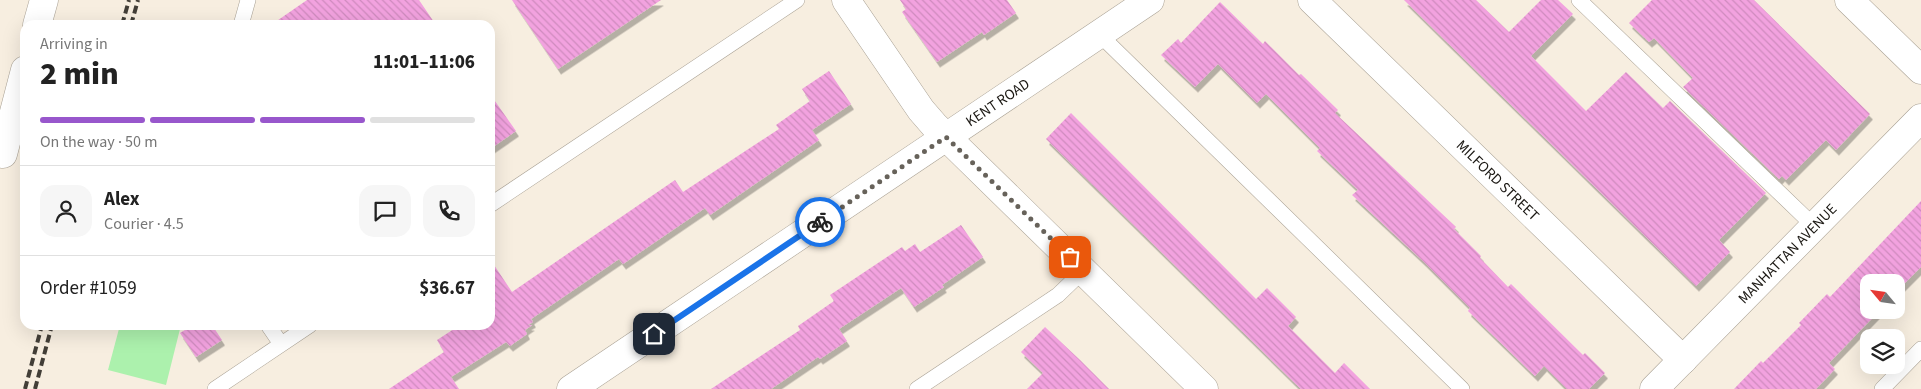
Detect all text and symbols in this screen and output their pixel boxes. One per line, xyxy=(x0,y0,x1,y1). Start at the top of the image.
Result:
text: Arriving in xyxy=(40,33,108,55)
text: 11:01–11:06 xyxy=(373,49,475,76)
text: 2 min xyxy=(40,51,119,97)
street label: KENT ROAD xyxy=(962,74,1034,132)
text: On the way · 50 m xyxy=(40,131,157,153)
street label: MILFORD STREET xyxy=(1451,135,1544,226)
button: person xyxy=(40,185,92,237)
button: chat xyxy=(359,185,411,237)
button: phone xyxy=(423,185,475,237)
text: Alex xyxy=(104,186,140,213)
courier xyxy=(795,197,845,247)
street label: MANHATTAN AVENUE xyxy=(1733,199,1842,309)
icon: bike xyxy=(806,208,834,236)
text: Courier · 4.5 xyxy=(104,213,184,235)
pin xyxy=(1049,236,1091,278)
icon: bag xyxy=(1056,243,1084,271)
north arrow xyxy=(1860,274,1905,319)
map controls xyxy=(1860,274,1905,374)
text: Order #1059 xyxy=(40,275,137,302)
text: $36.67 xyxy=(419,275,475,302)
pin xyxy=(633,313,675,355)
icon: home xyxy=(640,320,668,348)
button: layers xyxy=(1860,329,1905,374)

